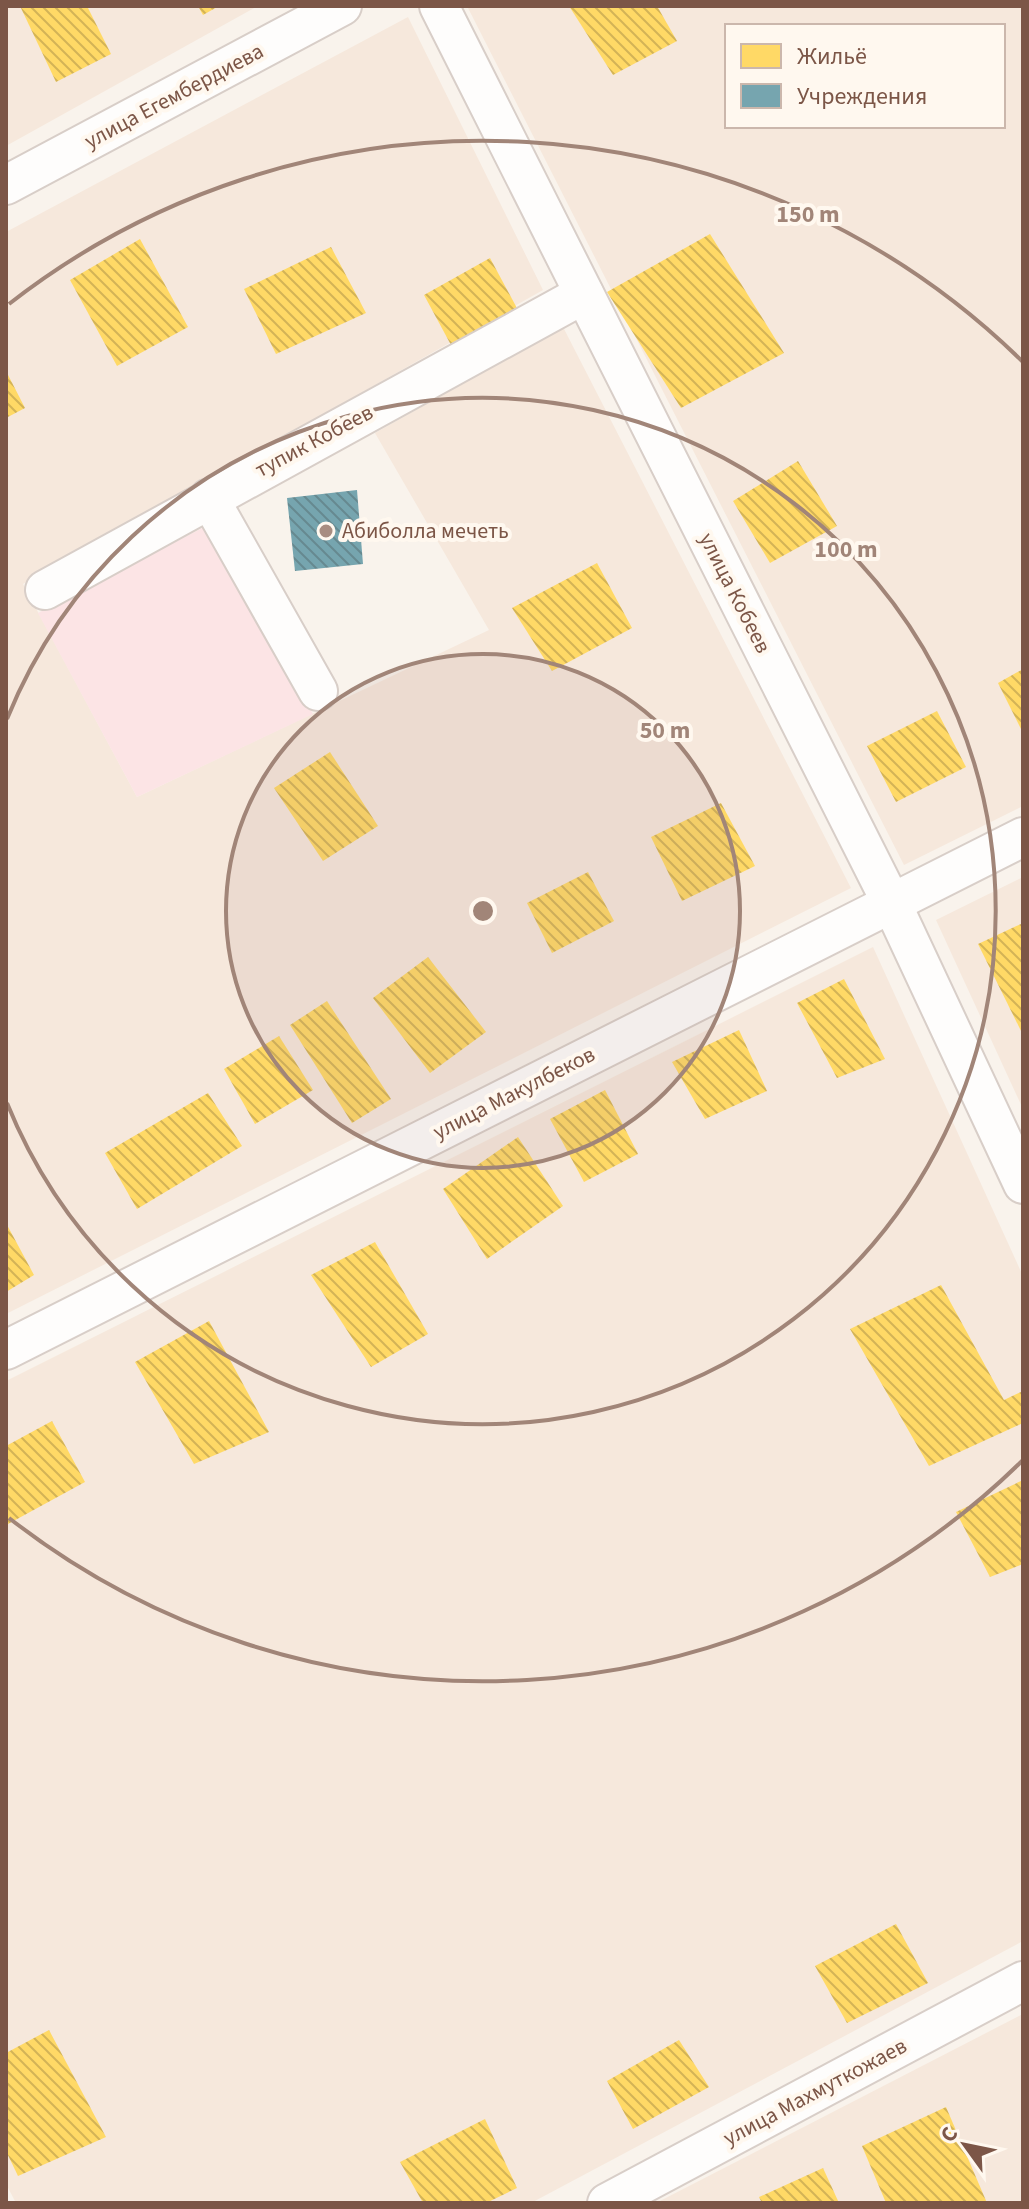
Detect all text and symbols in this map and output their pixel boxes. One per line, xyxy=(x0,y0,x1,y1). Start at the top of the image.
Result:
legend xyxy=(725,24,1005,128)
street label: улица Егембердиева xyxy=(79,35,269,157)
text: Жильё xyxy=(797,39,867,74)
text: Учреждения xyxy=(797,79,927,114)
text: 150 m xyxy=(776,197,840,232)
street label: тупик Кобеев xyxy=(249,396,379,486)
place label: Абиболла мечеть xyxy=(342,515,509,547)
marker: Абиболла мечеть xyxy=(317,522,335,540)
street label: улица Кобеев xyxy=(691,527,779,659)
text: 100 m xyxy=(814,532,878,567)
text: 50 m xyxy=(640,713,690,748)
centre of rings xyxy=(469,897,497,925)
street label: улица Макулбеков xyxy=(427,1038,601,1148)
street label: улица Махмуткожаев xyxy=(718,2030,912,2154)
north arrow xyxy=(925,2105,1005,2185)
text: С xyxy=(932,2120,966,2149)

